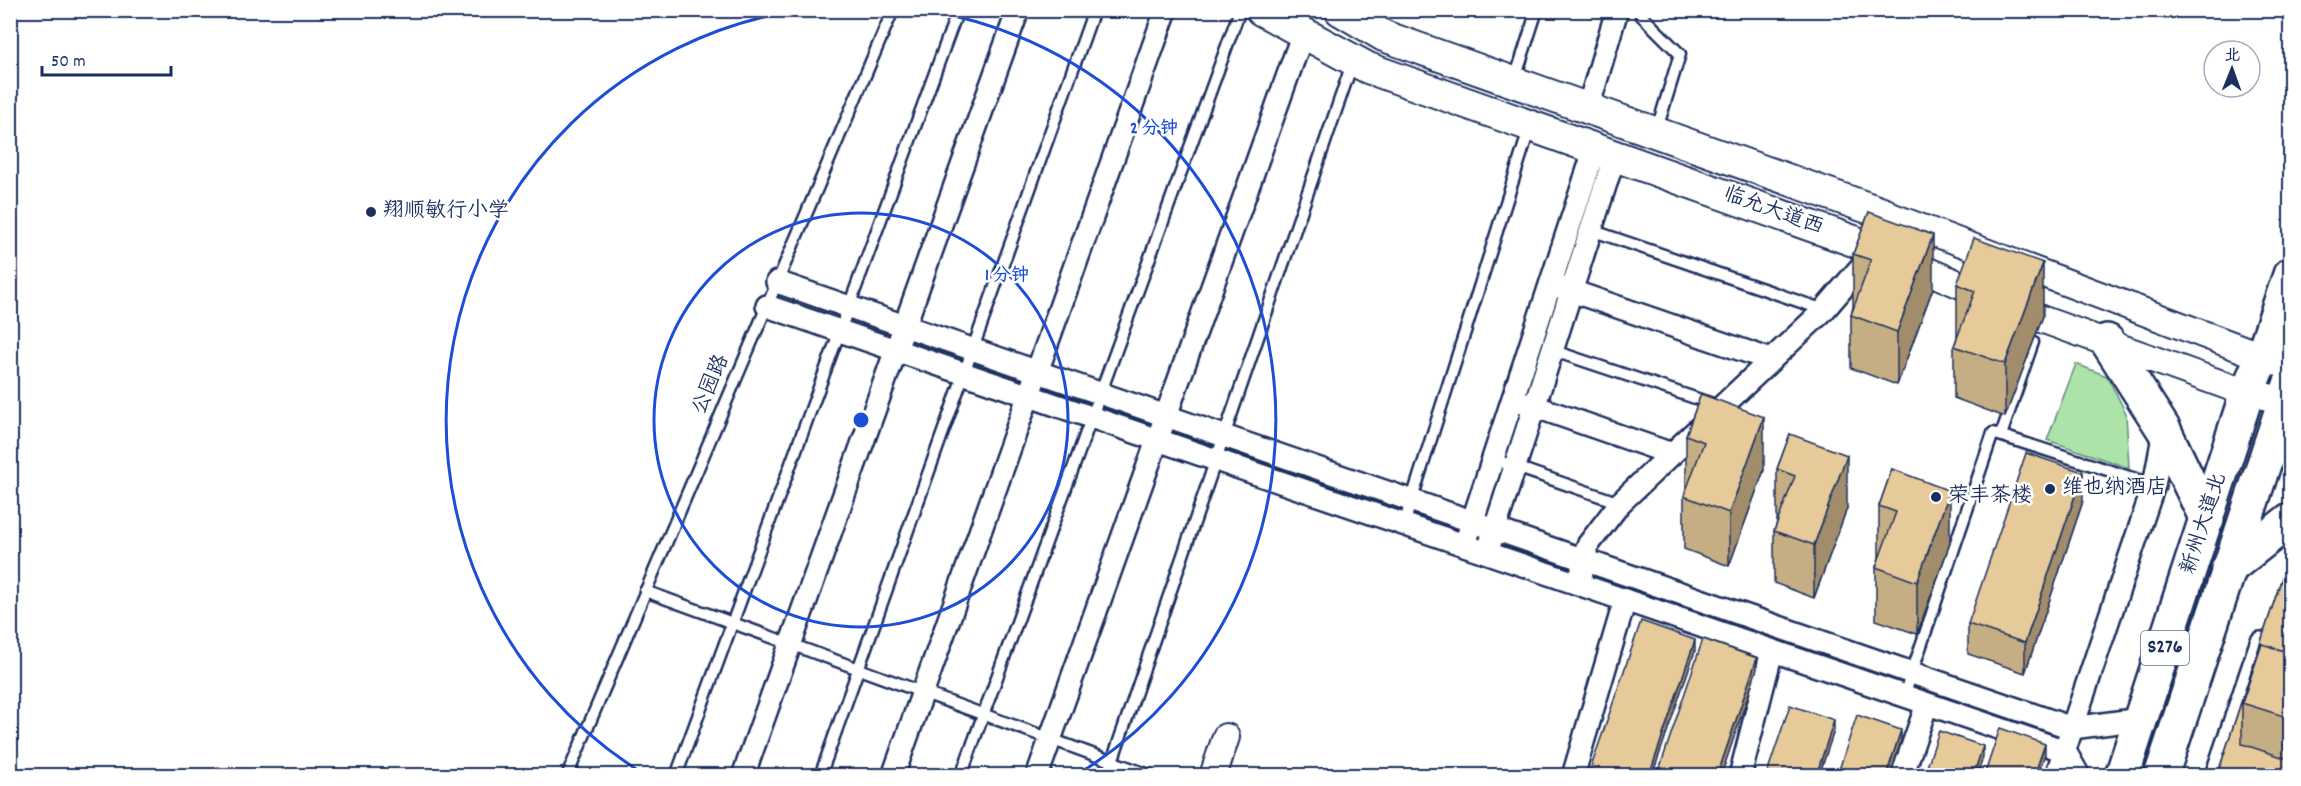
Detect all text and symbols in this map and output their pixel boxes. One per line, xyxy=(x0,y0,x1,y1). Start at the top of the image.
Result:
scale bar xyxy=(42,39,171,77)
north arrow xyxy=(2202,39,2262,99)
text: 北 xyxy=(2224,45,2240,68)
text: 50 m xyxy=(51,50,86,75)
text: 2 分钟 xyxy=(1130,117,1178,142)
street label: 临允大道西 xyxy=(1719,180,1827,244)
place label: 翔顺敏行小学 xyxy=(383,197,509,227)
marker: 翔顺敏行小学 xyxy=(364,205,378,219)
text: 1 分钟 xyxy=(985,264,1029,289)
street label: 公园路 xyxy=(686,350,738,420)
centre of rings xyxy=(851,410,871,430)
street label: 新州大道北 xyxy=(2175,469,2235,579)
place label: 维也纳酒店 xyxy=(2062,474,2167,504)
place label: 荣丰茶楼 xyxy=(1948,482,2032,512)
marker: 维也纳酒店 xyxy=(2043,482,2057,496)
marker: 荣丰茶楼 xyxy=(1929,490,1943,504)
road number: S276 xyxy=(2141,631,2189,665)

